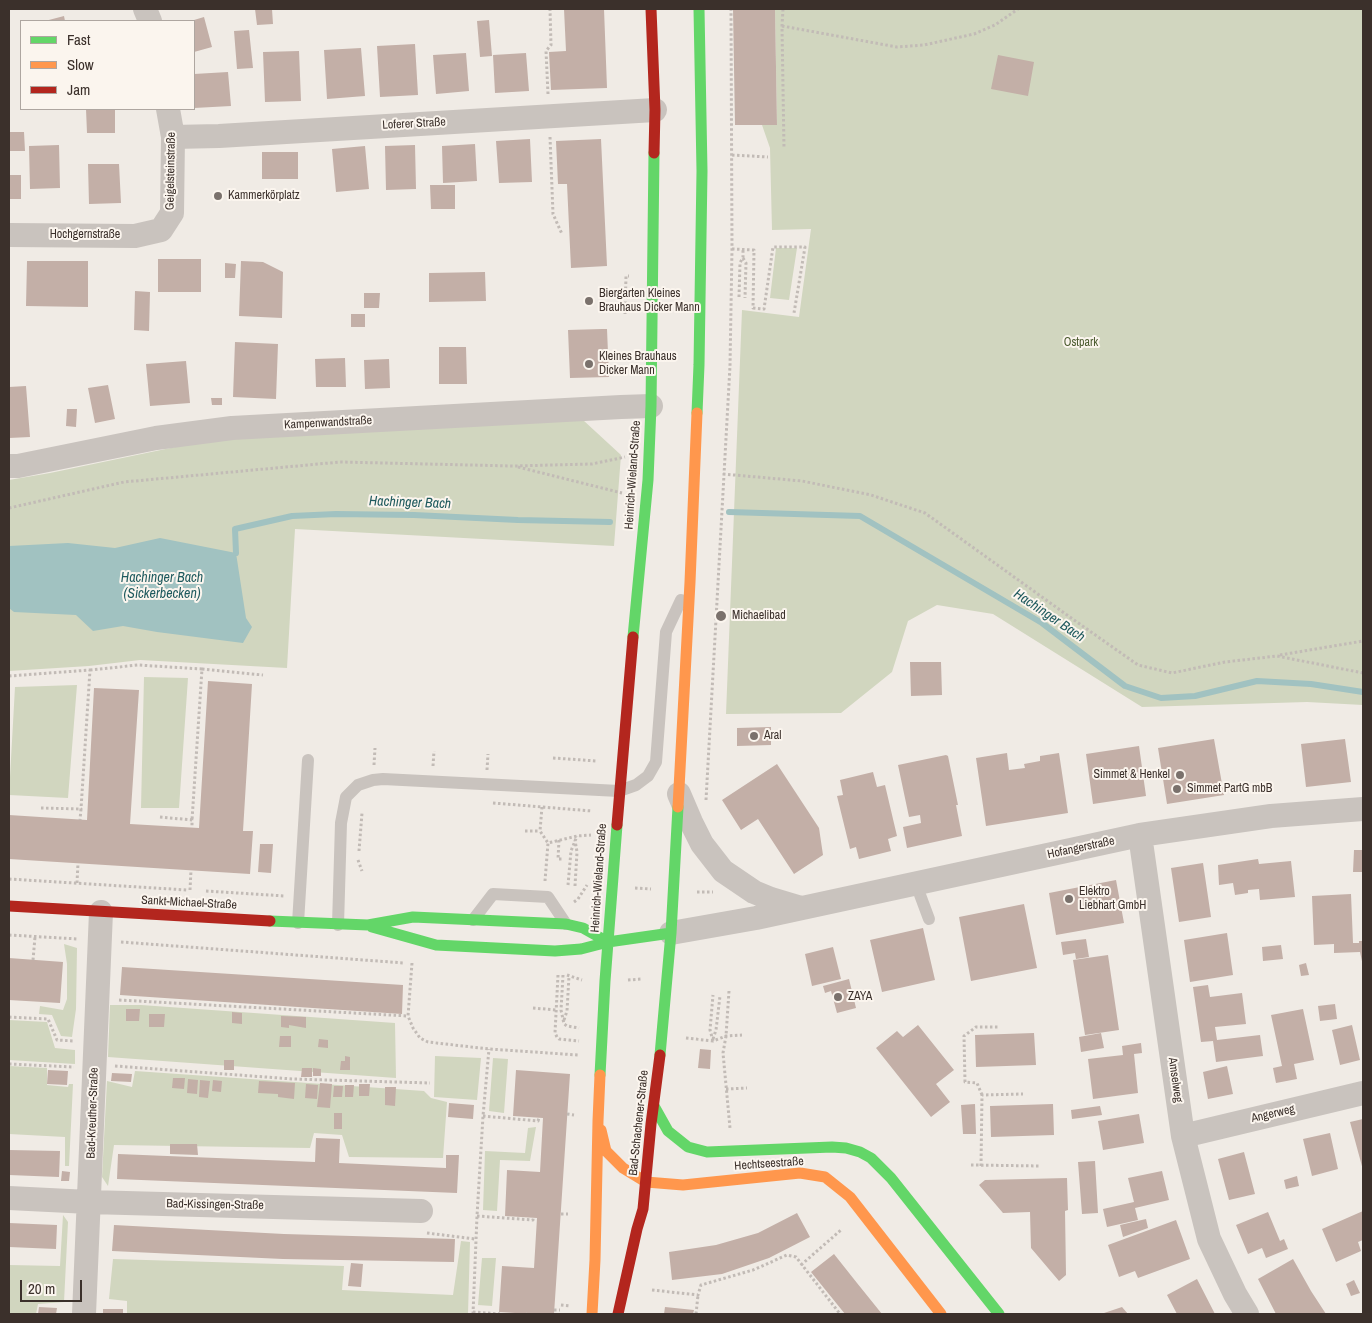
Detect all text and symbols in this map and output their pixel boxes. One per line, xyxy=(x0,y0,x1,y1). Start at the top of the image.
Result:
legend xyxy=(20,20,195,110)
text: Fast xyxy=(67,29,90,50)
text: Slow xyxy=(67,54,94,75)
text: Jam xyxy=(67,79,90,100)
street label: Loferer Straße xyxy=(382,115,446,133)
street label: Geigelsteinstraße xyxy=(163,132,179,210)
place label: Kammerkörplatz xyxy=(228,189,300,203)
marker: Kammerkörplatz xyxy=(212,190,224,202)
street label: Hochgernstraße xyxy=(50,228,120,242)
place label: Biergarten Kleines Brauhaus Dicker Mann xyxy=(599,287,700,315)
marker: Biergarten Kleines Brauhaus Dicker Mann xyxy=(583,295,595,307)
park label: Ostpark xyxy=(1064,336,1098,350)
place label: Kleines Brauhaus Dicker Mann xyxy=(599,350,677,378)
marker: Kleines Brauhaus Dicker Mann xyxy=(583,358,595,370)
street label: Kampenwandstraße xyxy=(284,414,372,432)
street label: Heinrich-Wieland-Straße xyxy=(622,420,644,530)
water label: Hachinger Bach xyxy=(369,493,451,513)
water label: Hachinger Bach (Sickerbecken) xyxy=(121,570,203,602)
water label: Hachinger Bach xyxy=(1010,586,1088,646)
marker: Michaelibad xyxy=(714,609,728,623)
place label: Michaelibad xyxy=(732,609,786,623)
place label: Aral xyxy=(764,729,781,743)
marker: Aral xyxy=(748,730,760,742)
place label: Simmet & Henkel xyxy=(1093,768,1170,782)
marker: Simmet & Henkel xyxy=(1174,769,1186,781)
place label: Simmet PartG mbB xyxy=(1187,782,1272,796)
marker: Simmet PartG mbB xyxy=(1171,783,1183,795)
street label: Heinrich-Wieland-Straße xyxy=(588,823,610,933)
street label: Hofangerstraße xyxy=(1046,834,1116,862)
place label: Elektro Liebhart GmbH xyxy=(1079,885,1146,913)
street label: Sankt-Michael-Straße xyxy=(141,893,237,913)
marker: Elektro Liebhart GmbH xyxy=(1063,893,1075,905)
place label: ZAYA xyxy=(848,990,872,1004)
marker: ZAYA xyxy=(832,991,844,1003)
street label: Amselweg xyxy=(1165,1057,1185,1103)
street label: Bad-Kreuther-Straße xyxy=(84,1067,102,1159)
street label: Bad-Schachener-Straße xyxy=(626,1069,652,1177)
street label: Angerweg xyxy=(1250,1102,1296,1126)
street label: Hechtseestraße xyxy=(734,1154,804,1174)
street label: Bad-Kissingen-Straße xyxy=(166,1197,264,1213)
scale bar xyxy=(22,1270,85,1302)
text: 20 m xyxy=(28,1278,55,1299)

